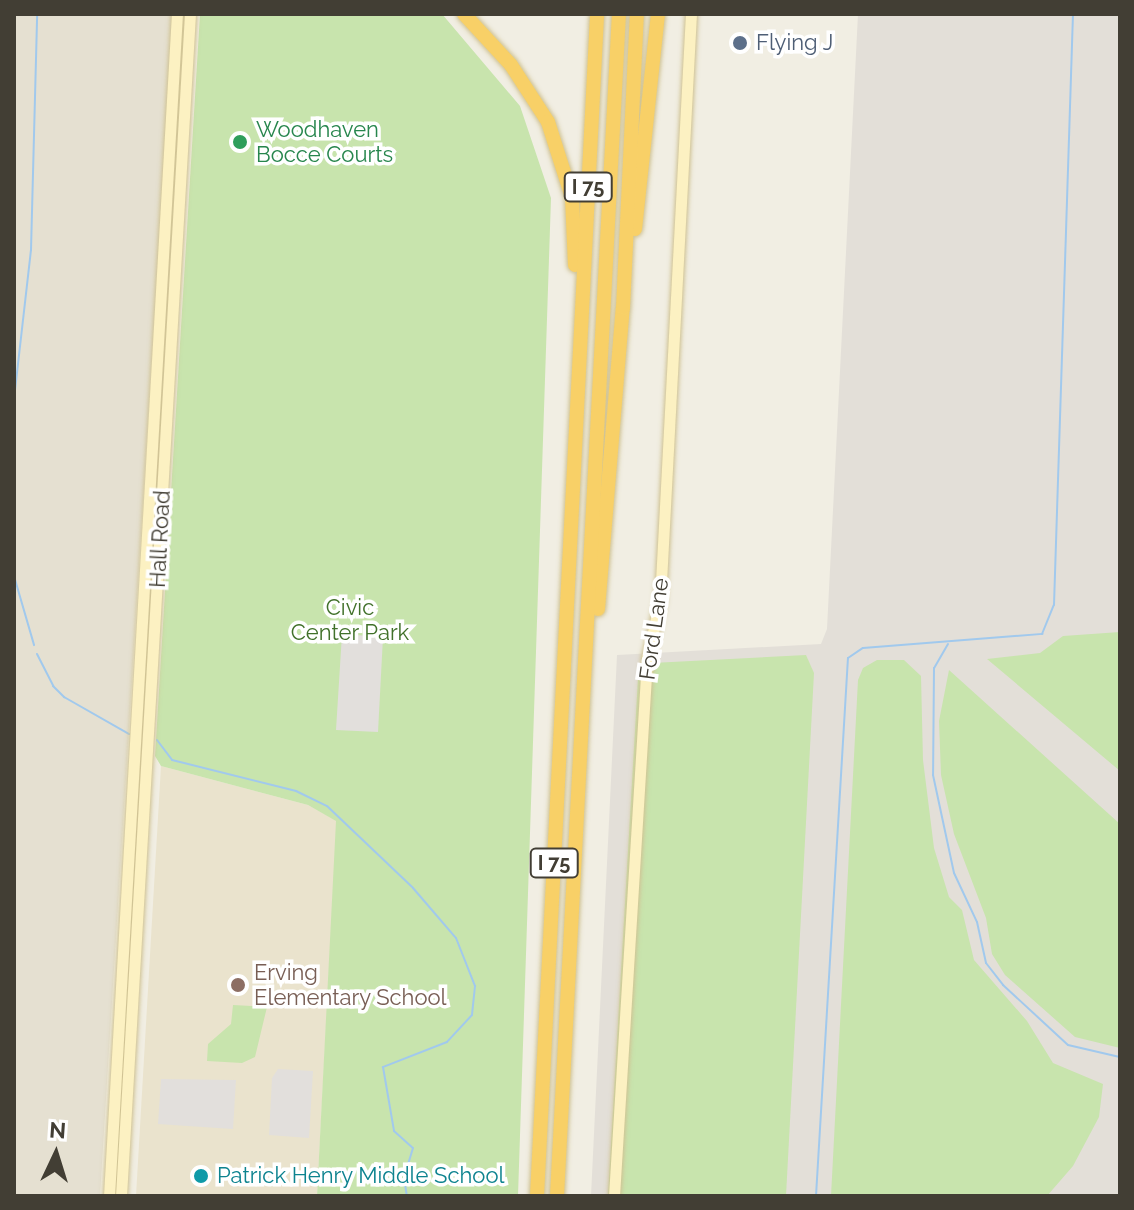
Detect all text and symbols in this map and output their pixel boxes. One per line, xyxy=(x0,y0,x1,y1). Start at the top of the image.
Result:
place label: Flying J xyxy=(756,30,834,56)
marker: Flying J xyxy=(731,34,749,52)
place label: Woodhaven Bocce Courts xyxy=(256,116,393,168)
marker: Woodhaven Bocce Courts xyxy=(231,133,249,151)
road number: I 75 xyxy=(562,171,614,203)
street label: Hall Road xyxy=(144,489,176,589)
street label: Ford Lane xyxy=(634,576,674,682)
park label: Civic Center Park xyxy=(290,594,410,646)
road number: I 75 xyxy=(528,847,580,879)
place label: Erving Elementary School xyxy=(254,959,447,1010)
marker: Erving Elementary School xyxy=(229,976,247,994)
north arrow xyxy=(16,1114,96,1194)
text: N xyxy=(48,1117,67,1144)
place label: Patrick Henry Middle School xyxy=(217,1163,505,1189)
marker: Patrick Henry Middle School xyxy=(192,1167,210,1185)

